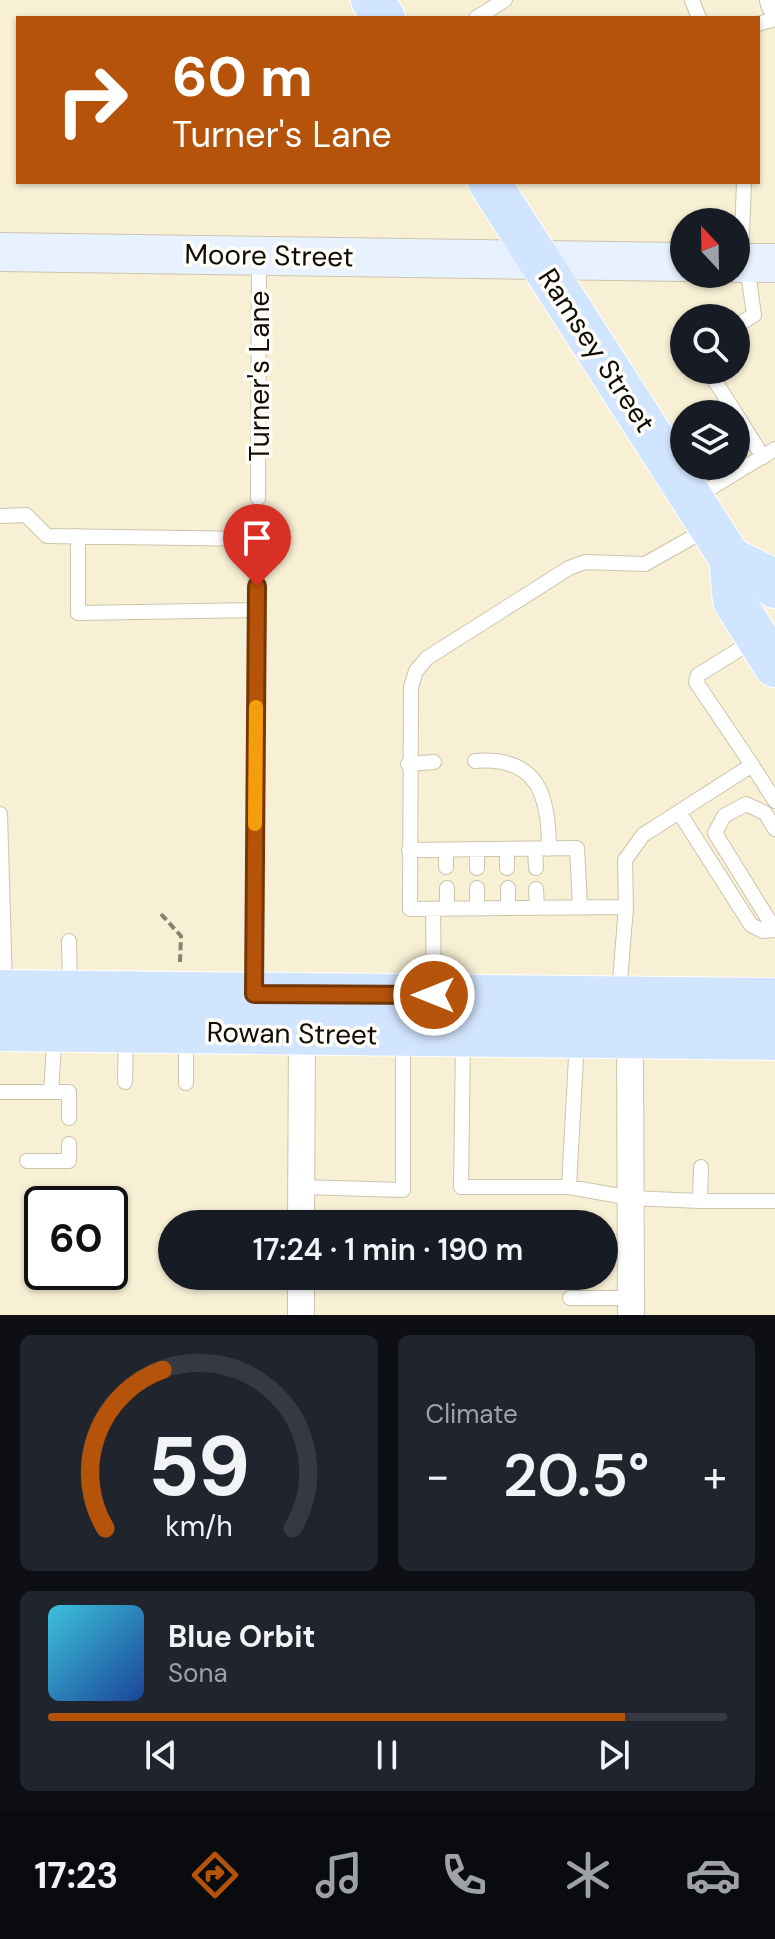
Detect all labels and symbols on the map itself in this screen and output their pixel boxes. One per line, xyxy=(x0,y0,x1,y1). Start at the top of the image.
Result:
north arrow xyxy=(670,208,750,288)
street label: Moore Street xyxy=(184,236,354,275)
street label: Ramsey Street xyxy=(530,261,663,439)
street label: Turner's Lane xyxy=(241,291,278,461)
pin xyxy=(223,504,291,586)
position arrow xyxy=(392,953,476,1037)
street label: Rowan Street xyxy=(206,1014,378,1053)
speed limit sign: 60 xyxy=(24,1186,128,1290)

